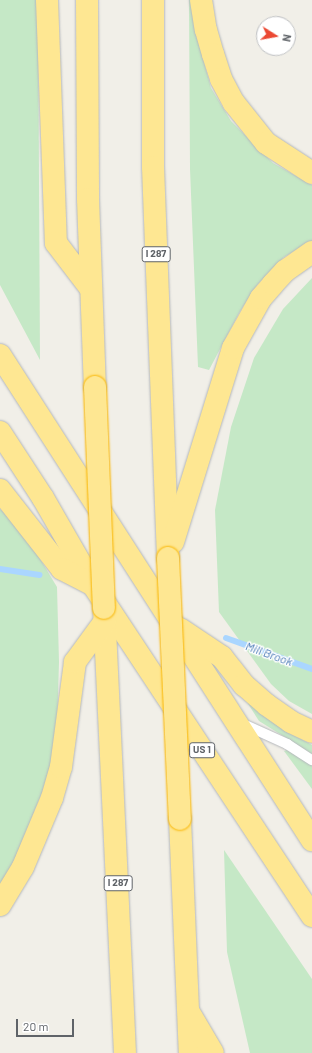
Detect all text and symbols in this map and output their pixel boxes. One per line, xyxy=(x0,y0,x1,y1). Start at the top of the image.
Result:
north arrow xyxy=(256,16,296,56)
text: N xyxy=(280,33,294,43)
road number: I 287 xyxy=(141,246,171,262)
water label: Mill Brook xyxy=(244,639,294,669)
road number: US 1 xyxy=(189,742,215,758)
road number: I 287 xyxy=(103,875,133,891)
scale bar xyxy=(18,1011,76,1037)
text: 20 m xyxy=(23,1019,49,1033)

